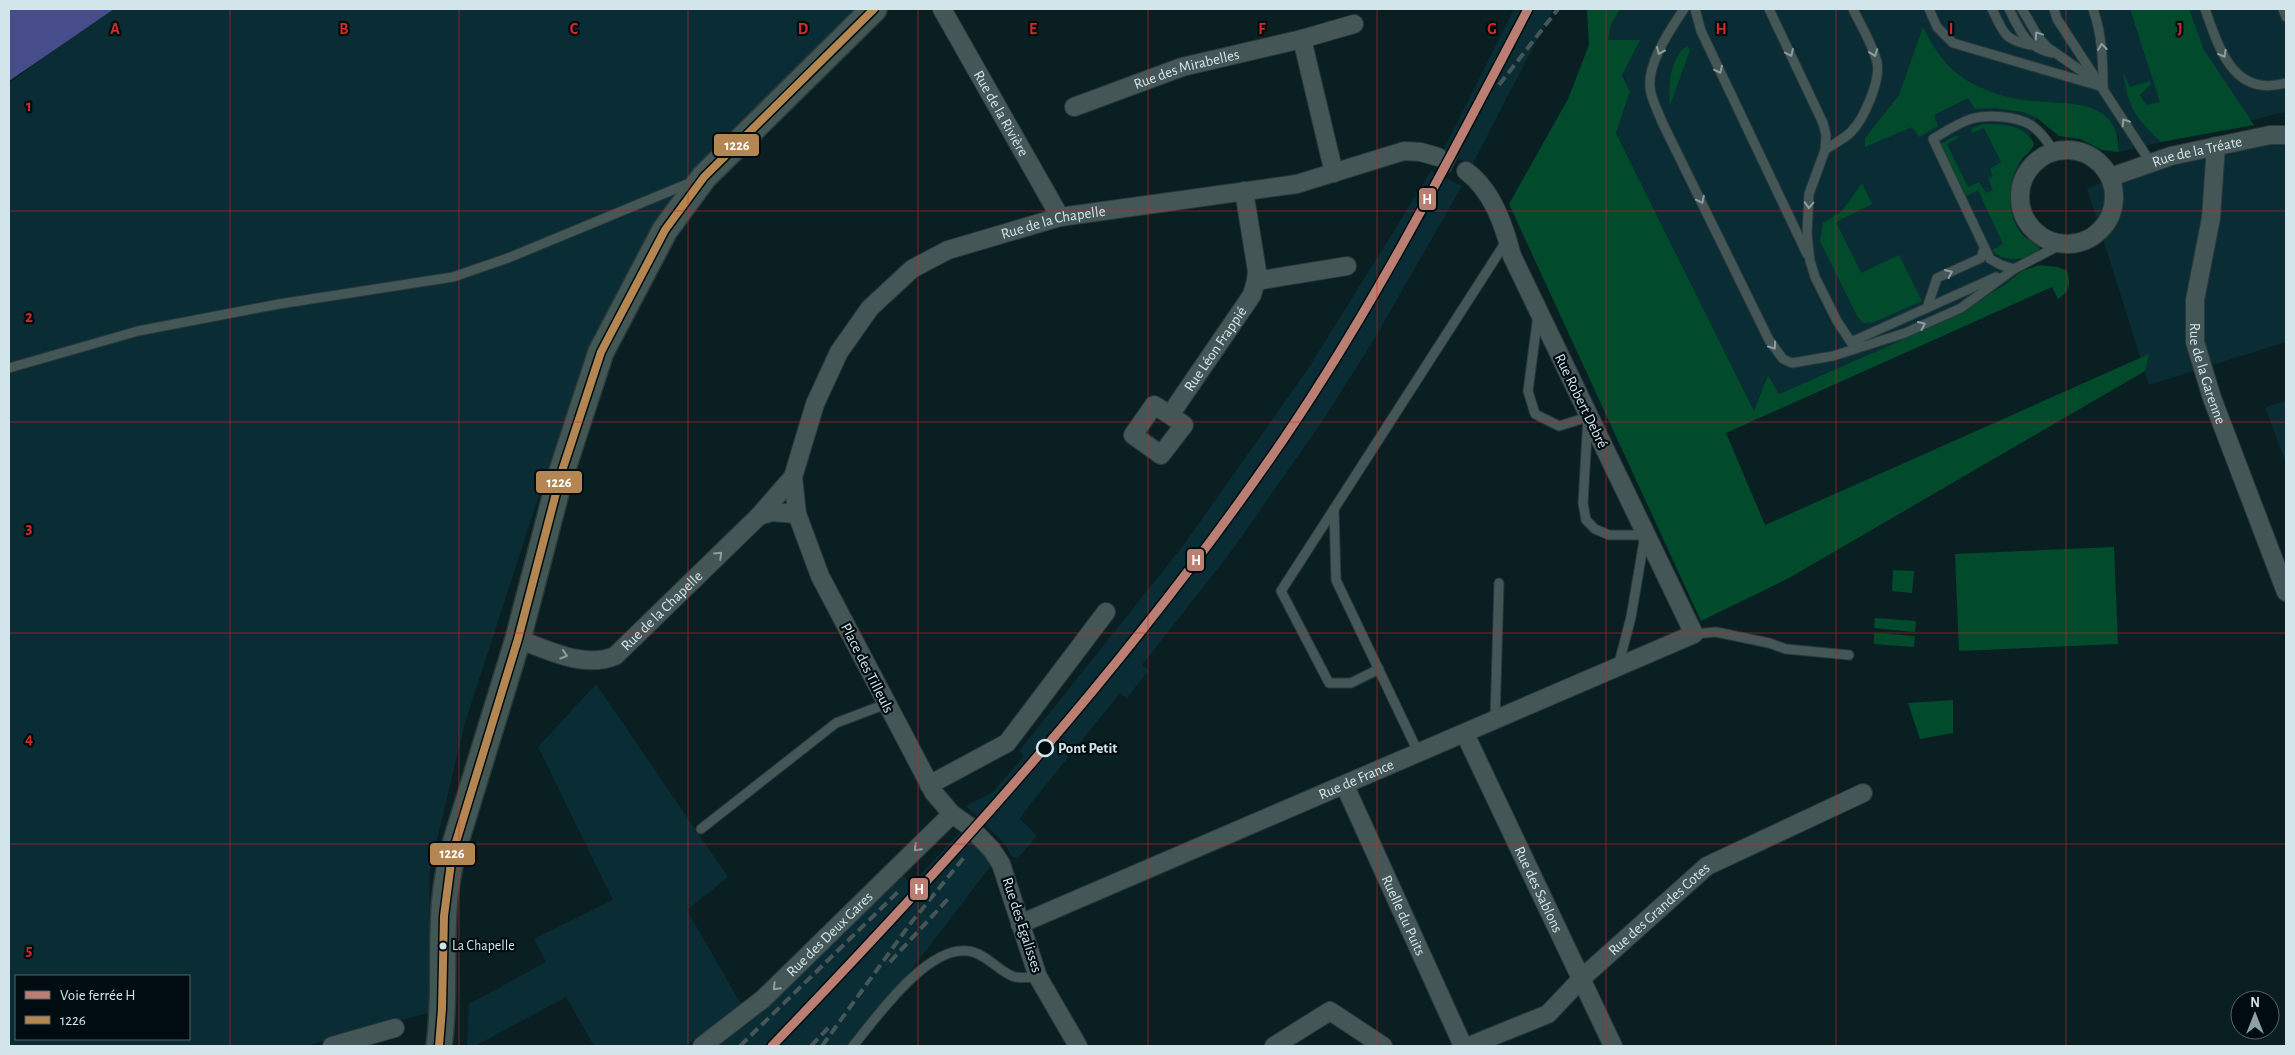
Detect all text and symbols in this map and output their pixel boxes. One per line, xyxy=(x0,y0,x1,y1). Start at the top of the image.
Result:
text: A xyxy=(110,21,120,37)
text: B xyxy=(339,21,349,37)
text: C xyxy=(570,21,579,37)
text: D xyxy=(798,21,809,37)
text: E xyxy=(1029,21,1037,37)
text: F xyxy=(1258,21,1266,37)
text: G xyxy=(1487,21,1497,37)
text: H xyxy=(1715,21,1727,37)
text: I xyxy=(1949,21,1953,37)
text: J xyxy=(2177,21,2183,37)
one-way arrow xyxy=(2035,31,2044,41)
one-way arrow xyxy=(2097,43,2108,51)
street label: Rue des Mirabelles xyxy=(1132,46,1241,92)
one-way arrow xyxy=(1656,46,1666,55)
one-way arrow xyxy=(1784,48,1794,57)
one-way arrow xyxy=(1868,48,1878,57)
one-way arrow xyxy=(2217,48,2227,57)
one-way arrow xyxy=(1713,65,1723,74)
street label: Rue de la Rivière xyxy=(971,68,1031,159)
text: 1 xyxy=(26,98,32,114)
one-way arrow xyxy=(2122,118,2132,127)
line badge: 1226 xyxy=(713,133,760,157)
street label: Rue de la Tréate xyxy=(2150,134,2243,170)
text: 1226 xyxy=(725,139,750,153)
line badge: H xyxy=(1418,187,1437,211)
text: H xyxy=(1422,193,1432,207)
one-way arrow xyxy=(1694,195,1705,204)
one-way arrow xyxy=(1804,202,1814,209)
street label: Rue de la Chapelle xyxy=(999,203,1107,241)
one-way arrow xyxy=(1944,268,1953,279)
street label: Rue Léon Frappié xyxy=(1181,304,1249,394)
text: 2 xyxy=(25,309,33,325)
one-way arrow xyxy=(1917,321,1926,331)
street label: Rue de la Garenne xyxy=(2188,323,2229,426)
one-way arrow xyxy=(1767,340,1776,349)
street label: Rue Robert Debré xyxy=(1552,351,1610,451)
line badge: 1226 xyxy=(535,470,583,494)
text: 1226 xyxy=(547,476,572,490)
text: 3 xyxy=(26,520,33,536)
line badge: H xyxy=(1186,548,1205,572)
one-way arrow xyxy=(713,552,722,561)
text: H xyxy=(1191,554,1201,568)
street label: Rue de la Chapelle xyxy=(618,568,705,653)
street label: Place des Tilleuls xyxy=(838,621,896,715)
one-way arrow xyxy=(560,649,568,659)
text: 4 xyxy=(25,731,33,747)
marker: Pont Petit xyxy=(1036,739,1054,757)
place label: Pont Petit xyxy=(1058,741,1117,756)
street label: Rue de France xyxy=(1316,757,1396,802)
line badge: 1226 xyxy=(429,842,476,866)
one-way arrow xyxy=(913,842,922,851)
street label: Rue des Sablons xyxy=(1512,844,1566,935)
text: 1226 xyxy=(440,847,465,861)
street label: Rue des Grandes Cotes xyxy=(1605,860,1712,958)
street label: Ruelle du Puits xyxy=(1379,873,1428,958)
street label: Rue des Egalisses xyxy=(1000,875,1044,975)
line badge: H xyxy=(909,877,929,901)
text: H xyxy=(914,883,924,897)
street label: Rue des Deux Gares xyxy=(783,889,875,979)
place label: La Chapelle xyxy=(452,939,515,953)
marker: La Chapelle xyxy=(438,941,448,951)
text: 5 xyxy=(26,942,33,958)
legend xyxy=(15,975,190,1040)
one-way arrow xyxy=(773,981,782,990)
text: Voie ferrée H xyxy=(60,988,136,1003)
north arrow xyxy=(2230,990,2280,1040)
text: N xyxy=(2250,996,2260,1010)
text: 1226 xyxy=(60,1013,86,1028)

